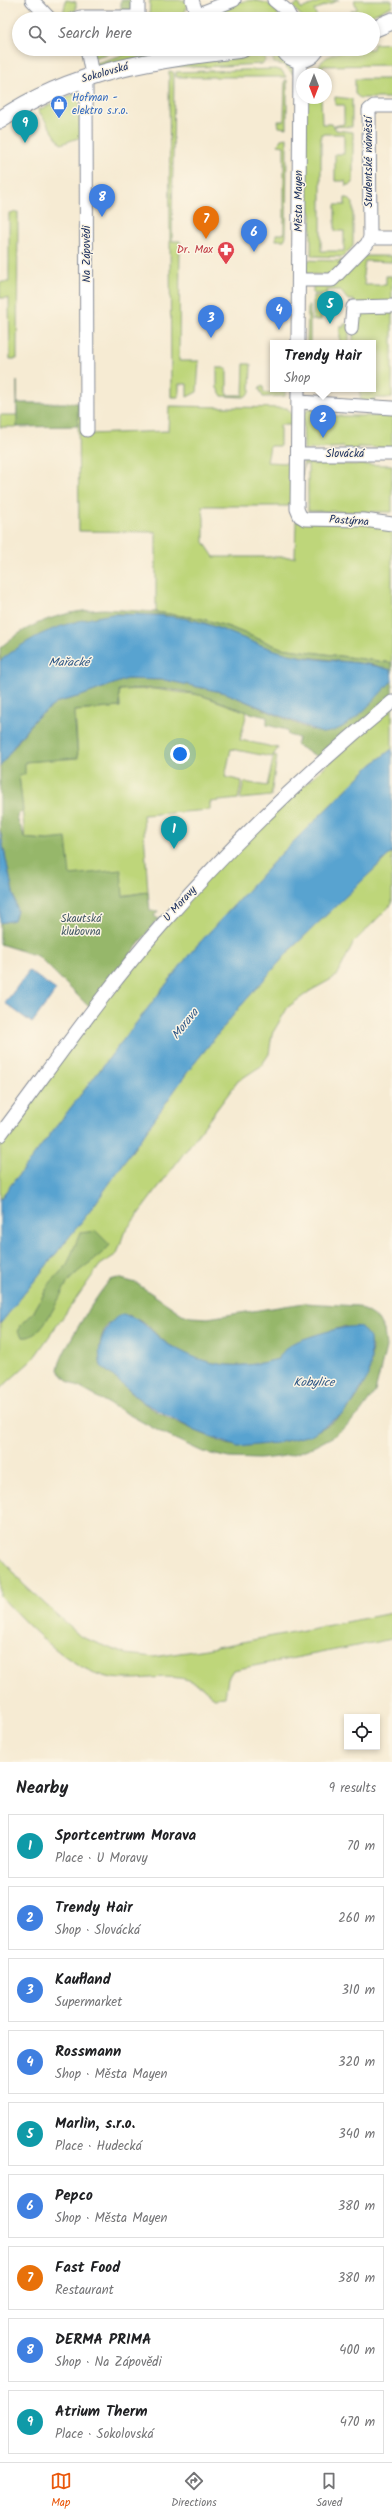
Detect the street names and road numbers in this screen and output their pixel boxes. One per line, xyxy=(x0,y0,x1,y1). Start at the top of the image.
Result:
street label: Sokolovská xyxy=(79,57,132,88)
street label: Studentské náměstí xyxy=(360,114,378,208)
street label: Města Mayen xyxy=(290,170,308,232)
street label: Na Zápovědi xyxy=(78,225,96,282)
street label: Slovácká xyxy=(326,445,366,463)
street label: Pastýrna xyxy=(328,511,370,531)
street label: U Moravy xyxy=(159,881,202,926)

